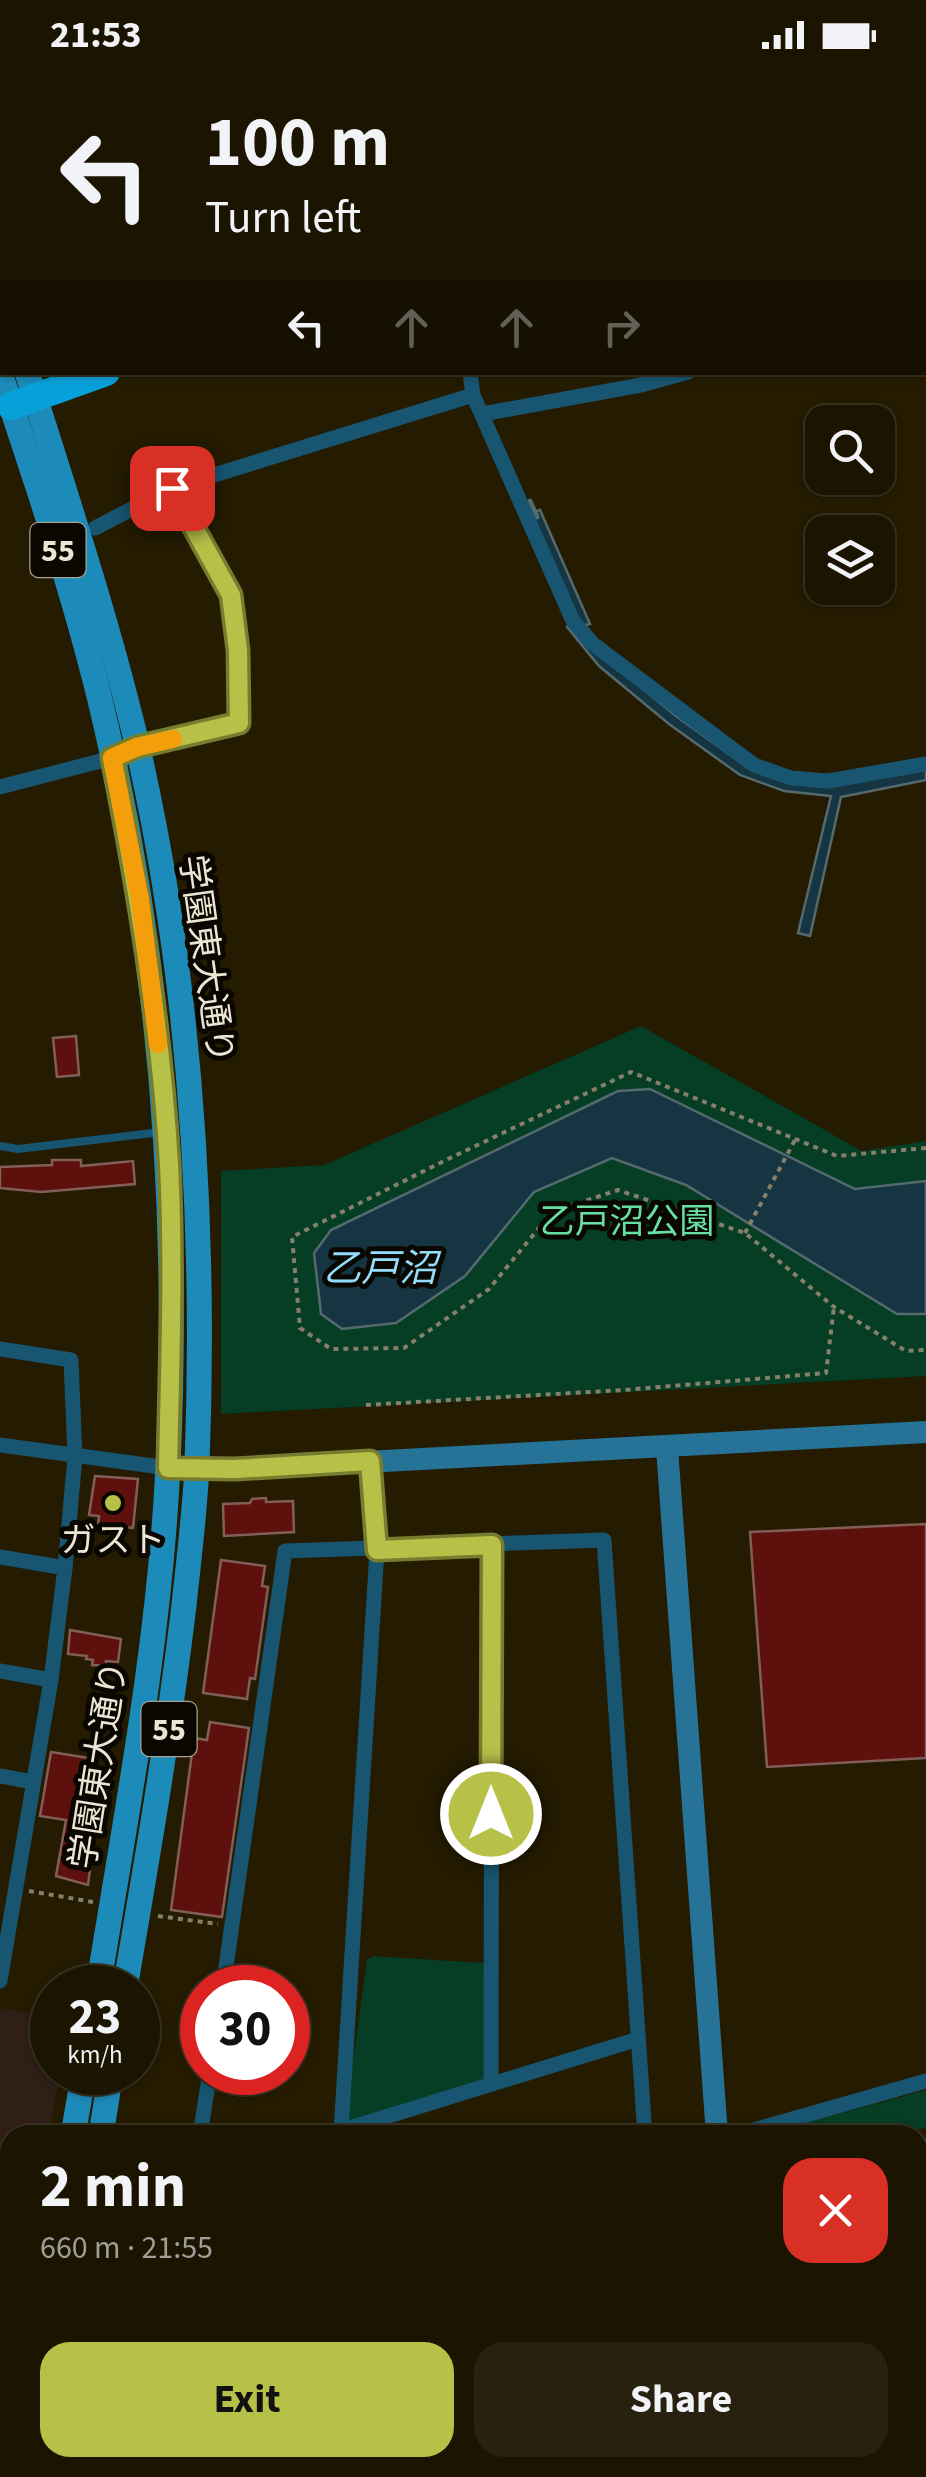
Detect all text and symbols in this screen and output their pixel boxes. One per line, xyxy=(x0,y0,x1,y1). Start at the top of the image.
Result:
text: 21:53 xyxy=(50,8,142,62)
text: 100 m xyxy=(205,93,390,193)
icon: left xyxy=(40,110,170,240)
text: Turn left xyxy=(205,186,361,250)
icon: left xyxy=(279,300,334,355)
icon: ahead xyxy=(384,300,439,355)
icon: ahead xyxy=(489,300,544,355)
icon: right xyxy=(594,300,649,355)
map controls xyxy=(805,405,895,605)
button: search xyxy=(805,405,895,495)
pin xyxy=(130,446,215,531)
icon: arrive xyxy=(145,461,200,516)
button: layers xyxy=(805,515,895,605)
road number: 55 xyxy=(30,523,86,577)
street label: 学園東大通り xyxy=(167,852,245,1067)
park label: 乙戸沼公園 xyxy=(539,1197,715,1247)
water label: 乙戸沼 xyxy=(323,1242,442,1296)
marker: ガスト xyxy=(102,1492,124,1514)
place label: ガスト xyxy=(60,1516,166,1566)
street label: 学園東大通り xyxy=(58,1658,140,1873)
road number: 55 xyxy=(142,1702,196,1756)
position arrow xyxy=(439,1762,543,1866)
speed limit sign: 30 xyxy=(180,1965,310,2095)
text: 23 xyxy=(69,1982,121,2053)
text: km/h xyxy=(67,2037,123,2073)
text: 2 min xyxy=(40,2145,186,2230)
button: close xyxy=(783,2158,888,2263)
text: 660 m · 21:55 xyxy=(40,2225,213,2271)
button: Exit xyxy=(40,2342,454,2457)
button: Share xyxy=(474,2342,888,2457)

